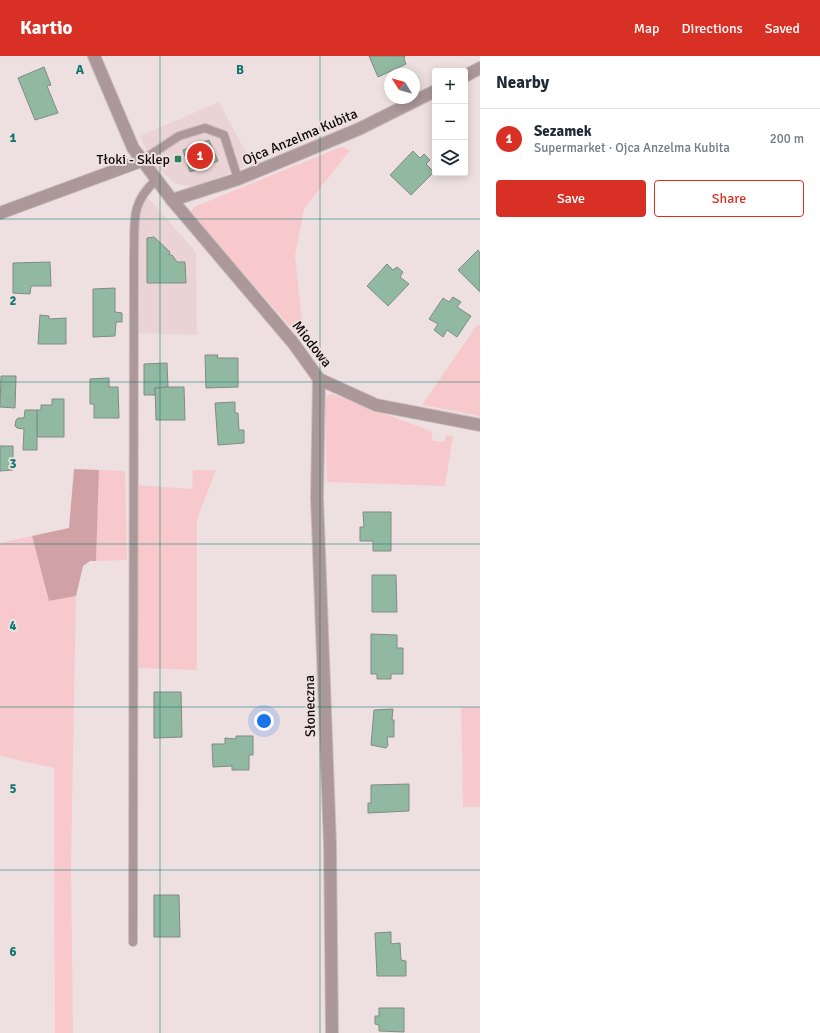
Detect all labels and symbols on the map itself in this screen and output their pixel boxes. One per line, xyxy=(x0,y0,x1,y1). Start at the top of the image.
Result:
text: A xyxy=(76,62,85,78)
text: B xyxy=(236,62,244,78)
north arrow xyxy=(384,68,420,104)
street label: Ojca Anzelma Kubita xyxy=(240,105,360,169)
text: 1 xyxy=(9,130,17,146)
pin: 1 xyxy=(187,141,213,171)
place label: Tłoki - Sklep xyxy=(96,151,170,168)
marker: Tłoki - Sklep xyxy=(173,154,183,164)
text: 2 xyxy=(9,293,17,309)
street label: Miodowa xyxy=(289,317,335,371)
text: 3 xyxy=(9,456,17,472)
text: 4 xyxy=(9,618,17,634)
street label: Słoneczna xyxy=(301,675,319,737)
your location xyxy=(254,711,274,731)
text: 5 xyxy=(9,781,17,797)
text: 6 xyxy=(9,944,17,960)

